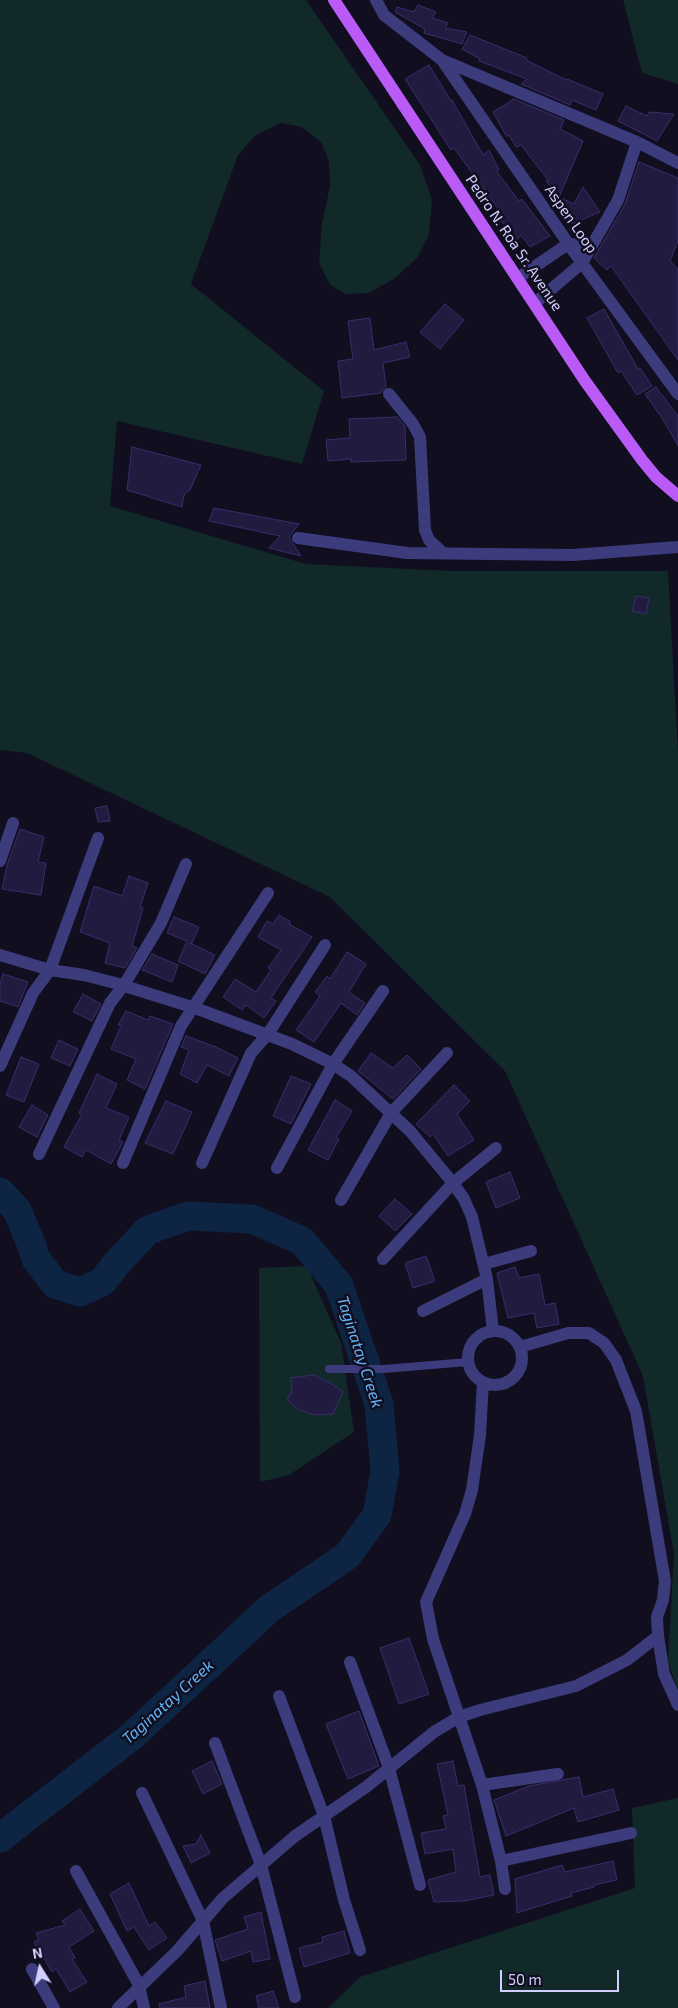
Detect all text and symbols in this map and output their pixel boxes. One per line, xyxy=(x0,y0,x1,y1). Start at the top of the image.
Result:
street label: Pedro N. Roa Sr. Avenue xyxy=(462,171,566,315)
street label: Aspen Loop xyxy=(541,181,601,257)
water label: Taginatay Creek xyxy=(333,1294,387,1410)
water label: Taginatay Creek xyxy=(118,1656,218,1748)
north arrow xyxy=(15,1943,65,1993)
text: N xyxy=(31,1943,44,1962)
scale bar xyxy=(503,1960,622,1992)
text: 50 m xyxy=(508,1970,542,1988)

